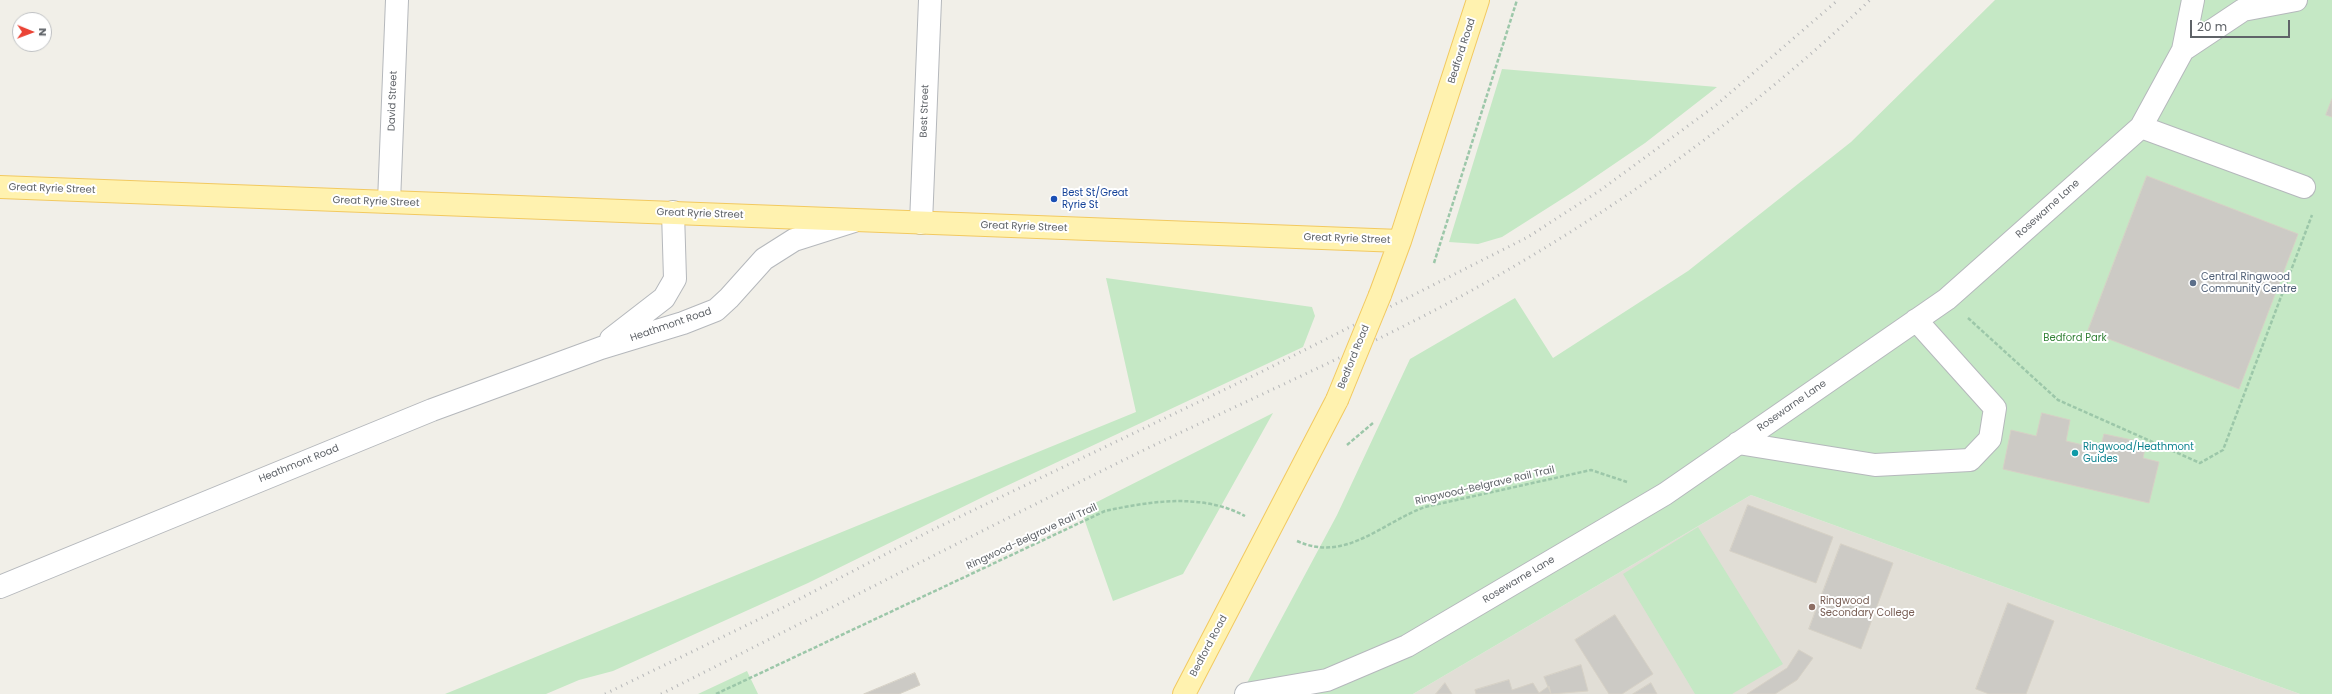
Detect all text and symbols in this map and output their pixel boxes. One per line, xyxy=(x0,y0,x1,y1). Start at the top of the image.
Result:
north arrow xyxy=(12,12,52,52)
scale bar xyxy=(2192,12,2292,38)
street label: Bedford Road xyxy=(1446,17,1478,85)
text: 20 m xyxy=(2197,18,2227,35)
text: N xyxy=(35,28,51,36)
street label: David Street xyxy=(386,71,400,131)
street label: Best Street xyxy=(918,84,932,138)
street label: Rosewarne Lane xyxy=(2014,177,2082,241)
street label: Great Ryrie Street xyxy=(8,181,96,197)
place label: Best St/Great Ryrie St xyxy=(1062,187,1128,210)
street label: Great Ryrie Street xyxy=(332,194,420,210)
marker: Best St/Great Ryrie St xyxy=(1049,194,1059,204)
street label: Great Ryrie Street xyxy=(656,206,744,222)
street label: Great Ryrie Street xyxy=(980,219,1068,235)
street label: Great Ryrie Street xyxy=(1303,231,1391,247)
place label: Central Ringwood Community Centre xyxy=(2201,271,2297,294)
marker: Central Ringwood Community Centre xyxy=(2188,278,2198,288)
street label: Heathmont Road xyxy=(629,305,713,345)
street label: Bedford Road xyxy=(1336,323,1372,391)
park label: Bedford Park xyxy=(2043,332,2107,344)
street label: Rosewarne Lane xyxy=(1755,378,1829,434)
place label: Ringwood/Heathmont Guides xyxy=(2083,441,2194,464)
street label: Heathmont Road xyxy=(257,442,341,486)
marker: Ringwood/Heathmont Guides xyxy=(2070,448,2080,458)
street label: Ringwood-Belgrave Rail Trail xyxy=(1414,464,1556,508)
street label: Ringwood-Belgrave Rail Trail xyxy=(965,501,1099,573)
street label: Rosewarne Lane xyxy=(1481,554,1557,606)
place label: Ringwood Secondary College xyxy=(1820,595,1915,618)
marker: Ringwood Secondary College xyxy=(1807,602,1817,612)
street label: Bedford Road xyxy=(1188,613,1230,679)

